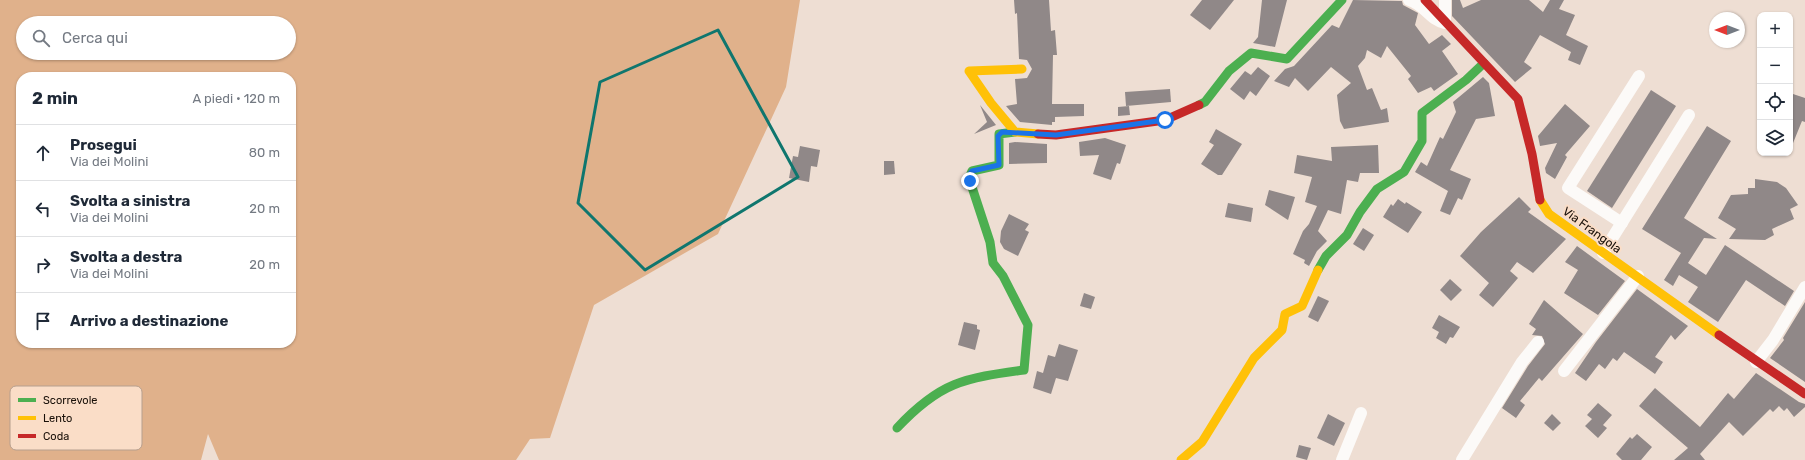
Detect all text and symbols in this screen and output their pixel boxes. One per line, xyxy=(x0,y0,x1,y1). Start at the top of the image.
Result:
north arrow xyxy=(1709,12,1745,48)
map controls xyxy=(1757,12,1793,156)
button: + xyxy=(1757,12,1793,48)
search box xyxy=(16,16,296,60)
icon: search xyxy=(30,27,52,49)
text: Cerca qui xyxy=(62,29,128,47)
button: − xyxy=(1757,48,1793,84)
button: locate xyxy=(1757,84,1793,120)
text: 2 min xyxy=(32,88,78,108)
text: A piedi · 120 m xyxy=(193,91,280,106)
route start xyxy=(1156,111,1174,129)
button: layers xyxy=(1757,120,1793,156)
text: Prosegui xyxy=(70,136,137,154)
icon: ahead xyxy=(32,142,54,164)
text: 80 m xyxy=(249,145,280,160)
text: Via dei Molini xyxy=(70,154,148,169)
route end xyxy=(961,172,979,190)
text: Svolta a sinistra xyxy=(70,192,190,210)
icon: left xyxy=(32,198,54,220)
text: 20 m xyxy=(249,201,280,216)
street label: Via Frangola xyxy=(1560,204,1624,256)
text: Via dei Molini xyxy=(70,210,148,225)
text: Svolta a destra xyxy=(70,248,182,266)
icon: right xyxy=(32,254,54,276)
text: 20 m xyxy=(249,257,280,272)
text: Via dei Molini xyxy=(70,266,148,281)
icon: arrive xyxy=(32,310,54,332)
text: Arrivo a destinazione xyxy=(70,312,228,330)
legend xyxy=(10,386,142,450)
text: Scorrevole xyxy=(43,394,97,407)
text: Lento xyxy=(43,412,72,425)
text: Coda xyxy=(43,430,69,443)

